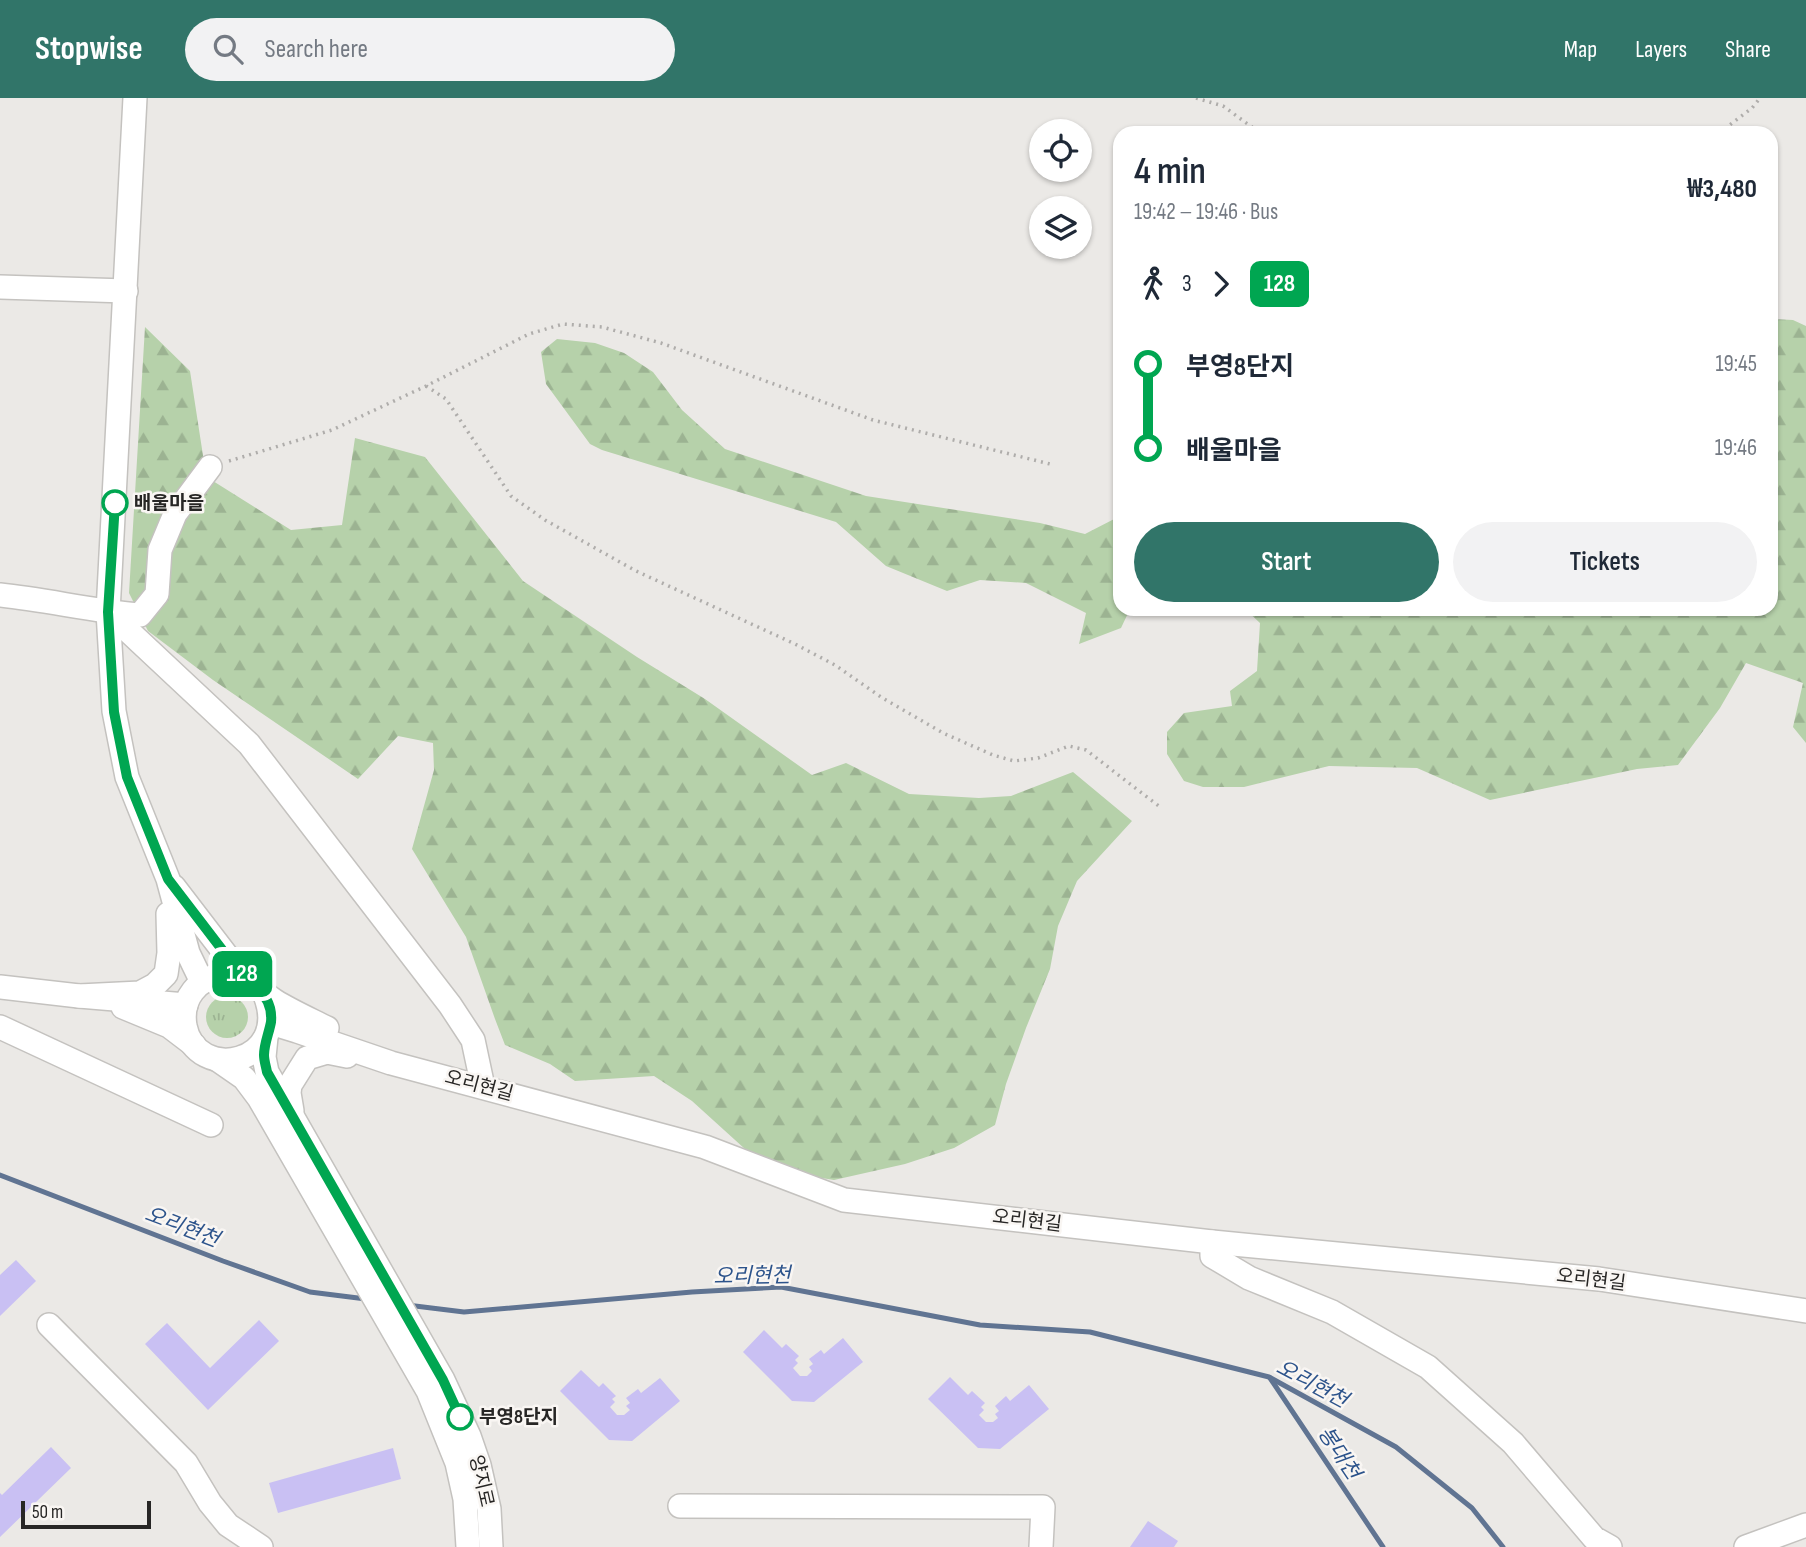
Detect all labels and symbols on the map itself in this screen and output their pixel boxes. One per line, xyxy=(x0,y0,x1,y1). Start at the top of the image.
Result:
marker: 배울마을 xyxy=(102,490,128,516)
place label: 배울마을 xyxy=(134,492,204,515)
line badge: 128 xyxy=(202,951,282,997)
street label: 오리현길 xyxy=(442,1066,516,1106)
water label: 오리현천 xyxy=(141,1201,225,1253)
street label: 오리현길 xyxy=(991,1205,1063,1237)
water label: 오리현천 xyxy=(713,1263,794,1289)
street label: 오리현길 xyxy=(1555,1264,1627,1296)
water label: 오리현천 xyxy=(1272,1355,1354,1414)
marker: 부영8단지 xyxy=(447,1404,473,1430)
place label: 부영8단지 xyxy=(479,1406,558,1429)
water label: 봉대천 xyxy=(1312,1422,1367,1486)
street label: 양지로 xyxy=(464,1453,498,1509)
scale bar xyxy=(21,1498,150,1530)

